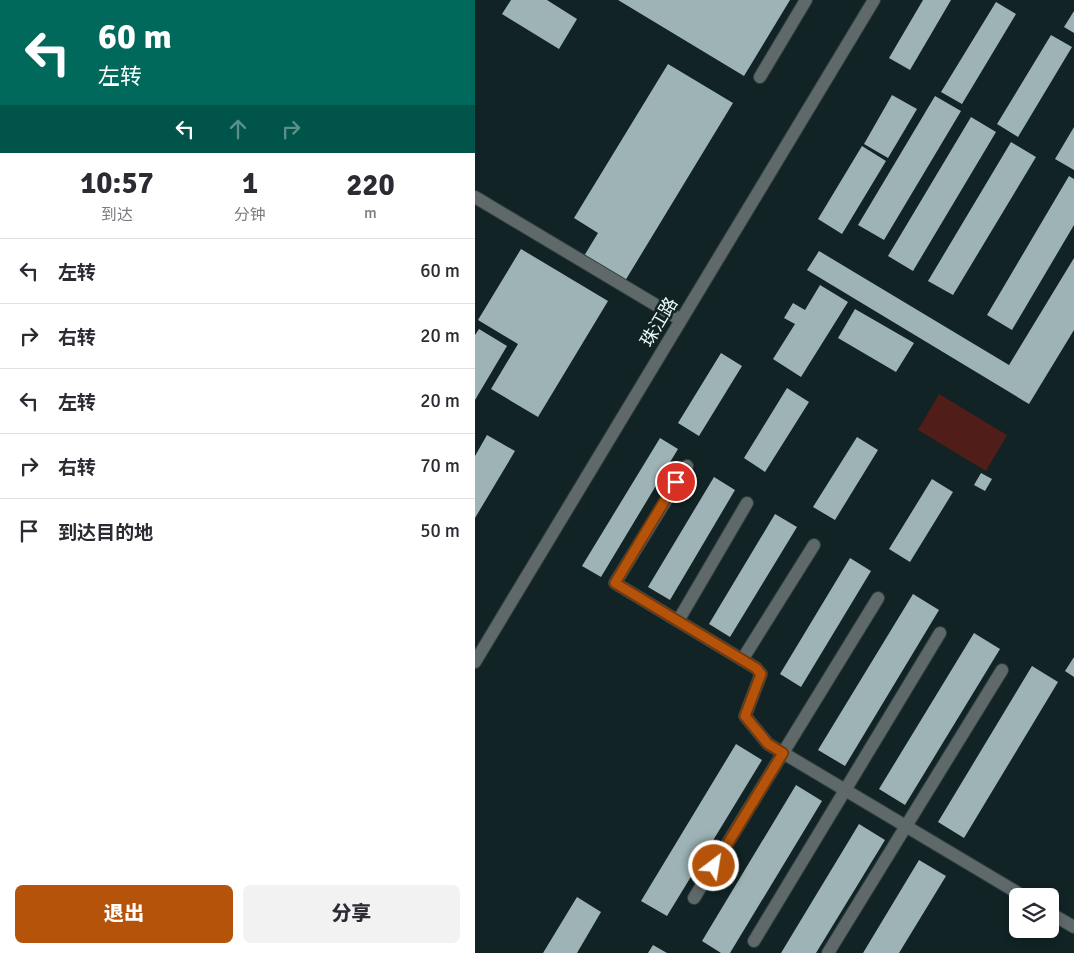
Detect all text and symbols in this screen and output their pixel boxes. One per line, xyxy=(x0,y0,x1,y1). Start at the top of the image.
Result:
text: 60 m xyxy=(98,15,172,58)
icon: left xyxy=(15,20,80,85)
text: 左转 xyxy=(98,63,142,90)
icon: left xyxy=(171,115,199,143)
icon: ahead xyxy=(224,115,252,143)
icon: right xyxy=(277,115,305,143)
text: 10:57 xyxy=(80,165,154,202)
text: 1 xyxy=(242,165,258,202)
text: 220 xyxy=(346,167,395,204)
text: m xyxy=(364,203,377,223)
text: 到达 xyxy=(101,205,133,225)
text: 分钟 xyxy=(234,205,266,225)
icon: left xyxy=(15,257,43,285)
text: 60 m xyxy=(420,259,460,283)
text: 左转 xyxy=(58,261,96,285)
street label: 珠江路 xyxy=(636,293,682,351)
icon: right xyxy=(15,322,43,350)
text: 20 m xyxy=(420,324,460,348)
text: 右转 xyxy=(58,326,96,350)
icon: left xyxy=(15,387,43,415)
text: 20 m xyxy=(420,389,460,413)
text: 左转 xyxy=(58,391,96,415)
icon: right xyxy=(15,452,43,480)
text: 70 m xyxy=(420,454,460,478)
text: 右转 xyxy=(58,456,96,480)
pin xyxy=(655,461,697,503)
icon: arrive xyxy=(662,468,690,496)
icon: arrive xyxy=(15,517,43,545)
text: 50 m xyxy=(420,519,460,543)
text: 到达目的地 xyxy=(58,521,153,545)
position arrow xyxy=(687,839,739,891)
button: 退出 xyxy=(15,885,233,943)
button: 分享 xyxy=(243,885,460,943)
map controls xyxy=(1009,888,1059,938)
button: layers xyxy=(1009,888,1059,938)

